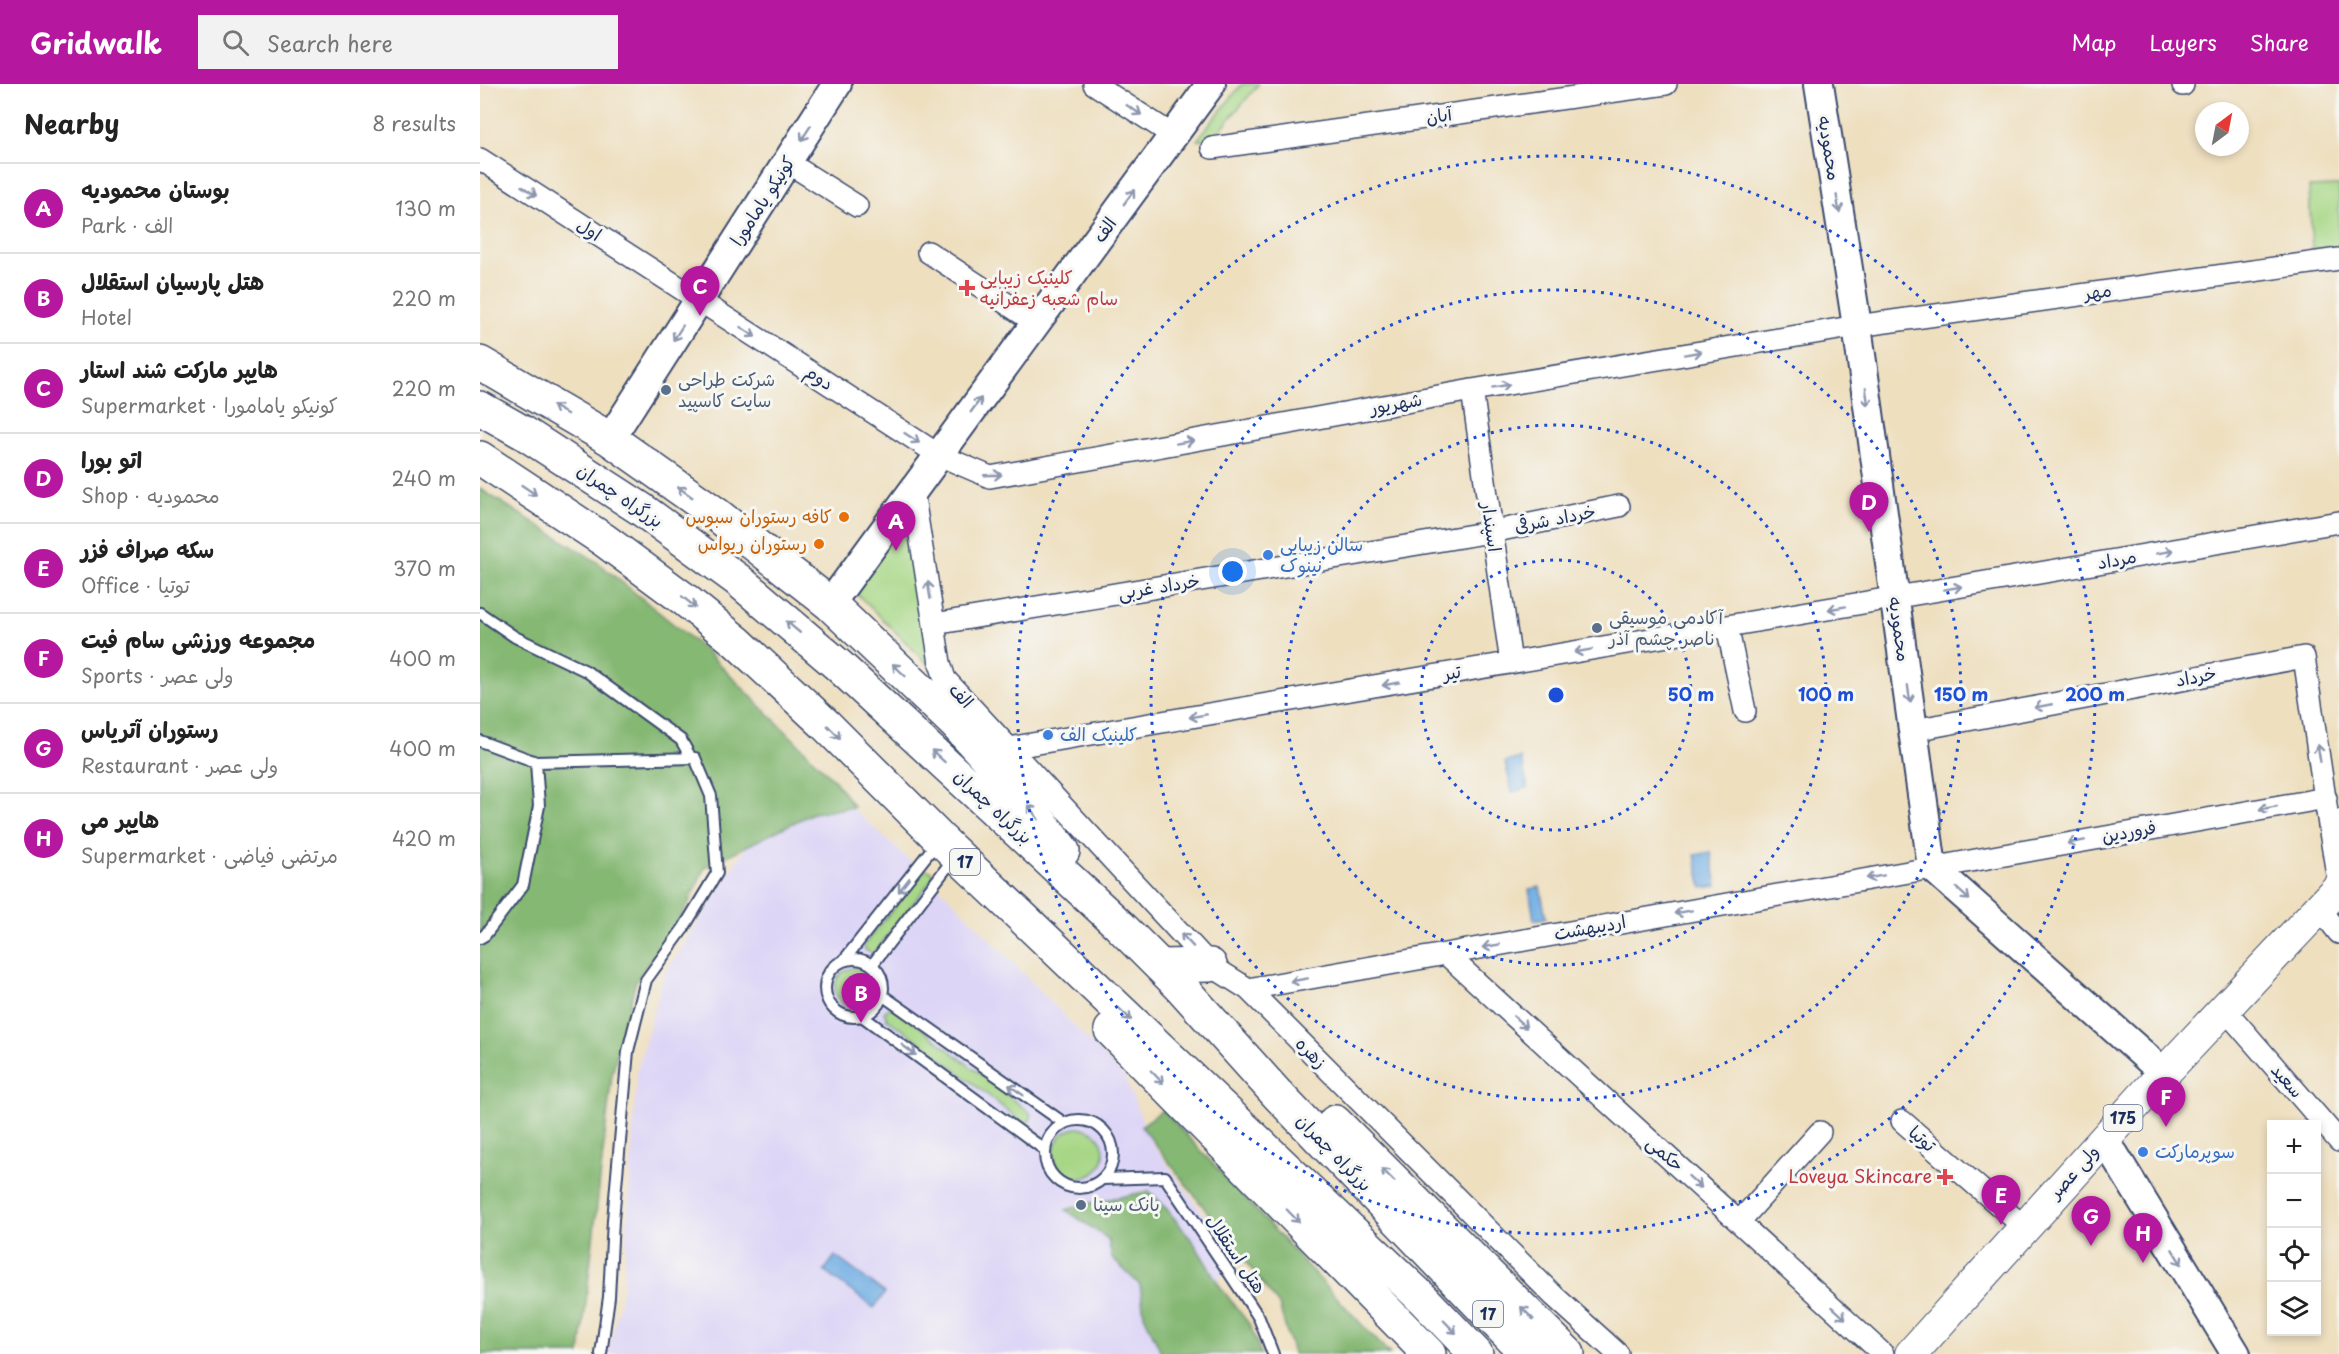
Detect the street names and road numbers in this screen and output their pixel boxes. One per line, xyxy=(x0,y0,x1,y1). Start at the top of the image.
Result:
street label: آبان xyxy=(1424,99,1455,130)
street label: محمودیه xyxy=(1812,113,1849,182)
street label: کونیکو یامامورا xyxy=(722,150,801,251)
street label: اول xyxy=(572,211,608,247)
street label: الف xyxy=(1085,211,1122,248)
street label: مهر xyxy=(2080,275,2113,306)
street label: دوم xyxy=(799,357,839,398)
street label: شهریور xyxy=(1366,385,1424,421)
street label: بزرگراه چمران xyxy=(572,456,669,534)
street label: خرداد شرقی xyxy=(1512,496,1598,539)
street label: اسپندار xyxy=(1475,498,1509,553)
street label: مرداد xyxy=(2095,542,2139,575)
street label: خرداد غربی xyxy=(1116,566,1202,605)
street label: محمودیه xyxy=(1883,594,1918,663)
street label: تیر xyxy=(1438,657,1464,687)
street label: خرداد xyxy=(2173,658,2219,693)
street label: الف xyxy=(943,676,981,714)
street label: بزرگراه چمران xyxy=(949,762,1039,849)
street label: فروردین xyxy=(2099,812,2158,849)
road number: 17 xyxy=(950,849,980,875)
street label: اردیبهشت xyxy=(1552,907,1628,946)
street label: زهره xyxy=(1290,1030,1334,1074)
street label: سعید xyxy=(2265,1057,2311,1103)
road number: 175 xyxy=(2104,1105,2142,1131)
street label: بزرگراه چمران xyxy=(1291,1107,1379,1197)
street label: توتیا xyxy=(1903,1118,1943,1158)
street label: حکمی xyxy=(1641,1129,1691,1177)
street label: ولی عصر xyxy=(2040,1138,2105,1206)
street label: هتل استقلال xyxy=(1201,1208,1274,1298)
road number: 17 xyxy=(1473,1301,1503,1327)

